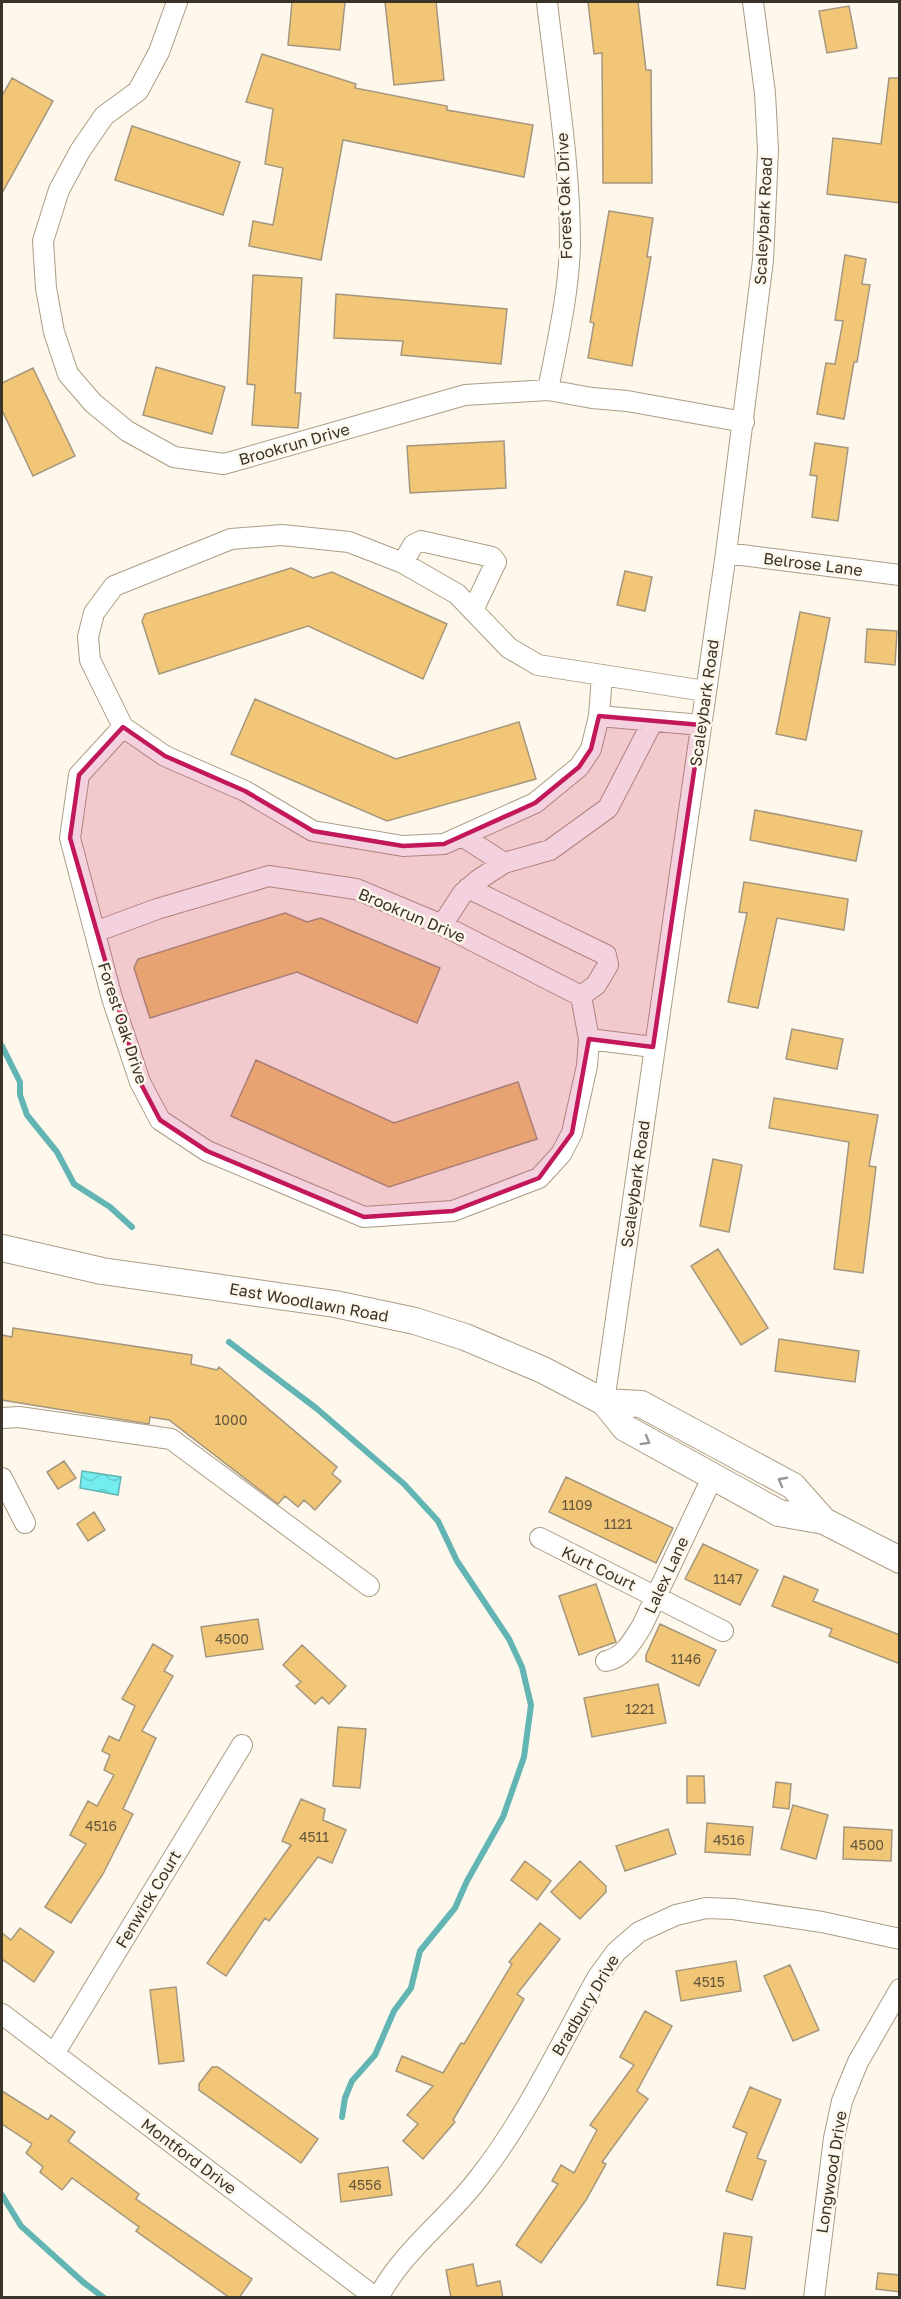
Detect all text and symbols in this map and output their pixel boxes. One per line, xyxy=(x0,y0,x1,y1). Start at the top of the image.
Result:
street label: Forest Oak Drive xyxy=(552,132,576,260)
street label: Scaleybark Road xyxy=(750,156,776,286)
street label: Brookrun Drive xyxy=(236,419,352,469)
street label: Belrose Lane xyxy=(762,548,864,580)
street label: Scaleybark Road xyxy=(685,638,723,768)
street label: Brookrun Drive xyxy=(355,883,469,947)
street label: Forest Oak Drive xyxy=(94,960,152,1086)
street label: Scaleybark Road xyxy=(616,1119,654,1249)
street label: East Woodlawn Road xyxy=(228,1278,390,1326)
house number: 1000 xyxy=(215,1411,247,1428)
one-way arrow xyxy=(640,1433,651,1445)
one-way arrow xyxy=(778,1477,788,1488)
house number: 1109 xyxy=(562,1496,592,1513)
house number: 1121 xyxy=(604,1515,632,1532)
street label: Lalex Lane xyxy=(640,1533,692,1617)
street label: Kurt Court xyxy=(558,1541,640,1595)
house number: 1147 xyxy=(713,1570,743,1587)
house number: 4500 xyxy=(215,1630,249,1647)
house number: 1146 xyxy=(671,1650,701,1667)
house number: 1221 xyxy=(625,1700,655,1717)
house number: 4516 xyxy=(85,1817,117,1834)
house number: 4511 xyxy=(299,1828,329,1845)
house number: 4516 xyxy=(713,1831,745,1848)
house number: 4500 xyxy=(850,1836,884,1853)
street label: Fenwick Court xyxy=(111,1847,185,1951)
street label: Bradbury Drive xyxy=(547,1951,623,2059)
house number: 4515 xyxy=(693,1973,725,1990)
street label: Longwood Drive xyxy=(811,2109,851,2235)
street label: Montford Drive xyxy=(137,2114,241,2198)
house number: 4556 xyxy=(348,2176,382,2193)

